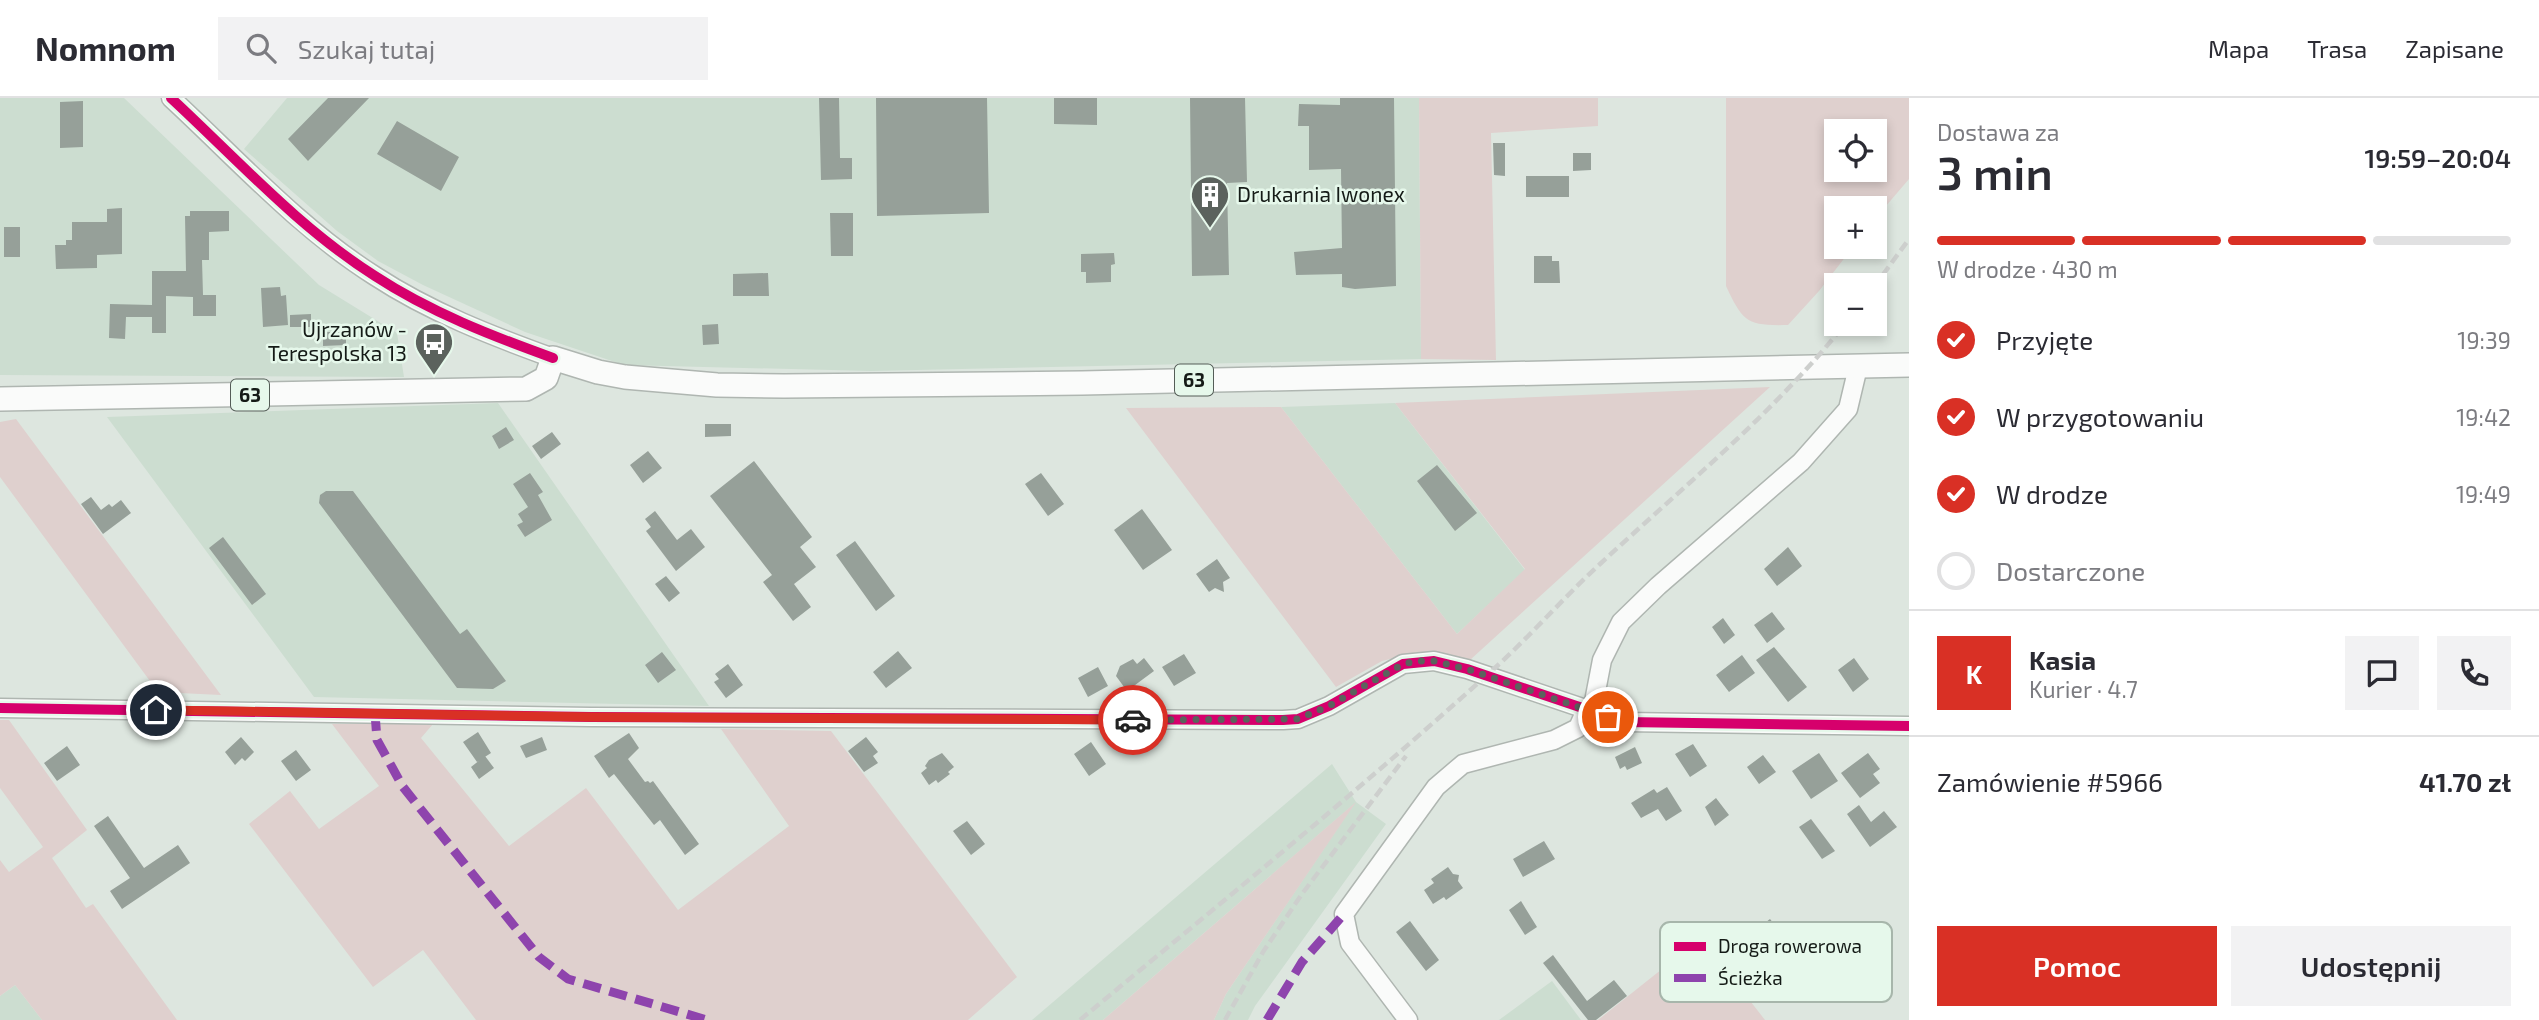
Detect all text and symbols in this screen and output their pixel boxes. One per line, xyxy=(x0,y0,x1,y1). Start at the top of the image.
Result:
search box xyxy=(218,17,708,80)
text: Nomnom xyxy=(35,28,176,68)
icon: search xyxy=(242,29,280,67)
text: Szukaj tutaj xyxy=(298,33,435,64)
text: Mapa xyxy=(2208,34,2269,63)
text: Trasa xyxy=(2307,34,2367,63)
text: Zapisane xyxy=(2405,34,2504,63)
text: Dostawa za xyxy=(1937,118,2059,146)
map controls xyxy=(1824,119,1887,336)
button: locate xyxy=(1824,119,1887,182)
text: 19:59–20:04 xyxy=(2364,142,2511,173)
text: 3 min xyxy=(1937,144,2053,199)
building icon: Drukarnia Iwonex xyxy=(1189,174,1231,229)
place label: Drukarnia Iwonex xyxy=(1237,181,1405,206)
button: + xyxy=(1824,196,1887,259)
text: W drodze · 430 m xyxy=(1937,255,2118,283)
button: − xyxy=(1824,273,1887,336)
place label: Ujrzanów - Terespolska 13 xyxy=(268,316,407,365)
bus stop icon: Ujrzanów - Terespolska 13 xyxy=(413,321,455,376)
icon: check xyxy=(1937,321,1975,359)
text: Przyjęte xyxy=(1996,324,2093,355)
text: 19:39 xyxy=(2457,326,2511,354)
road number: 63 xyxy=(1175,364,1213,396)
road number: 63 xyxy=(231,380,269,410)
icon: check xyxy=(1937,398,1975,436)
text: W przygotowaniu xyxy=(1996,401,2204,432)
text: 19:42 xyxy=(2456,403,2511,431)
icon: check xyxy=(1937,475,1975,513)
text: W drodze xyxy=(1996,478,2108,509)
text: 19:49 xyxy=(2456,480,2511,508)
text: Dostarczone xyxy=(1996,555,2145,586)
button: chat xyxy=(2345,636,2419,710)
button: phone xyxy=(2437,636,2511,710)
text: Kasia xyxy=(2029,644,2096,675)
text: K xyxy=(1966,658,1982,689)
text: Kurier · 4.7 xyxy=(2029,675,2138,703)
pin xyxy=(126,680,186,740)
courier xyxy=(1098,685,1168,755)
pin xyxy=(1578,687,1638,747)
icon: home xyxy=(137,691,175,729)
icon: bag xyxy=(1589,698,1627,736)
icon: car xyxy=(1114,701,1152,739)
text: Zamówienie #5966 xyxy=(1937,766,2163,797)
text: 41.70 zł xyxy=(2419,766,2511,797)
legend xyxy=(1660,922,1892,1002)
button: Pomoc xyxy=(1937,926,2217,1006)
button: Udostępnij xyxy=(2231,926,2511,1006)
text: Droga rowerowa xyxy=(1718,934,1862,957)
text: Ścieżka xyxy=(1718,966,1783,989)

